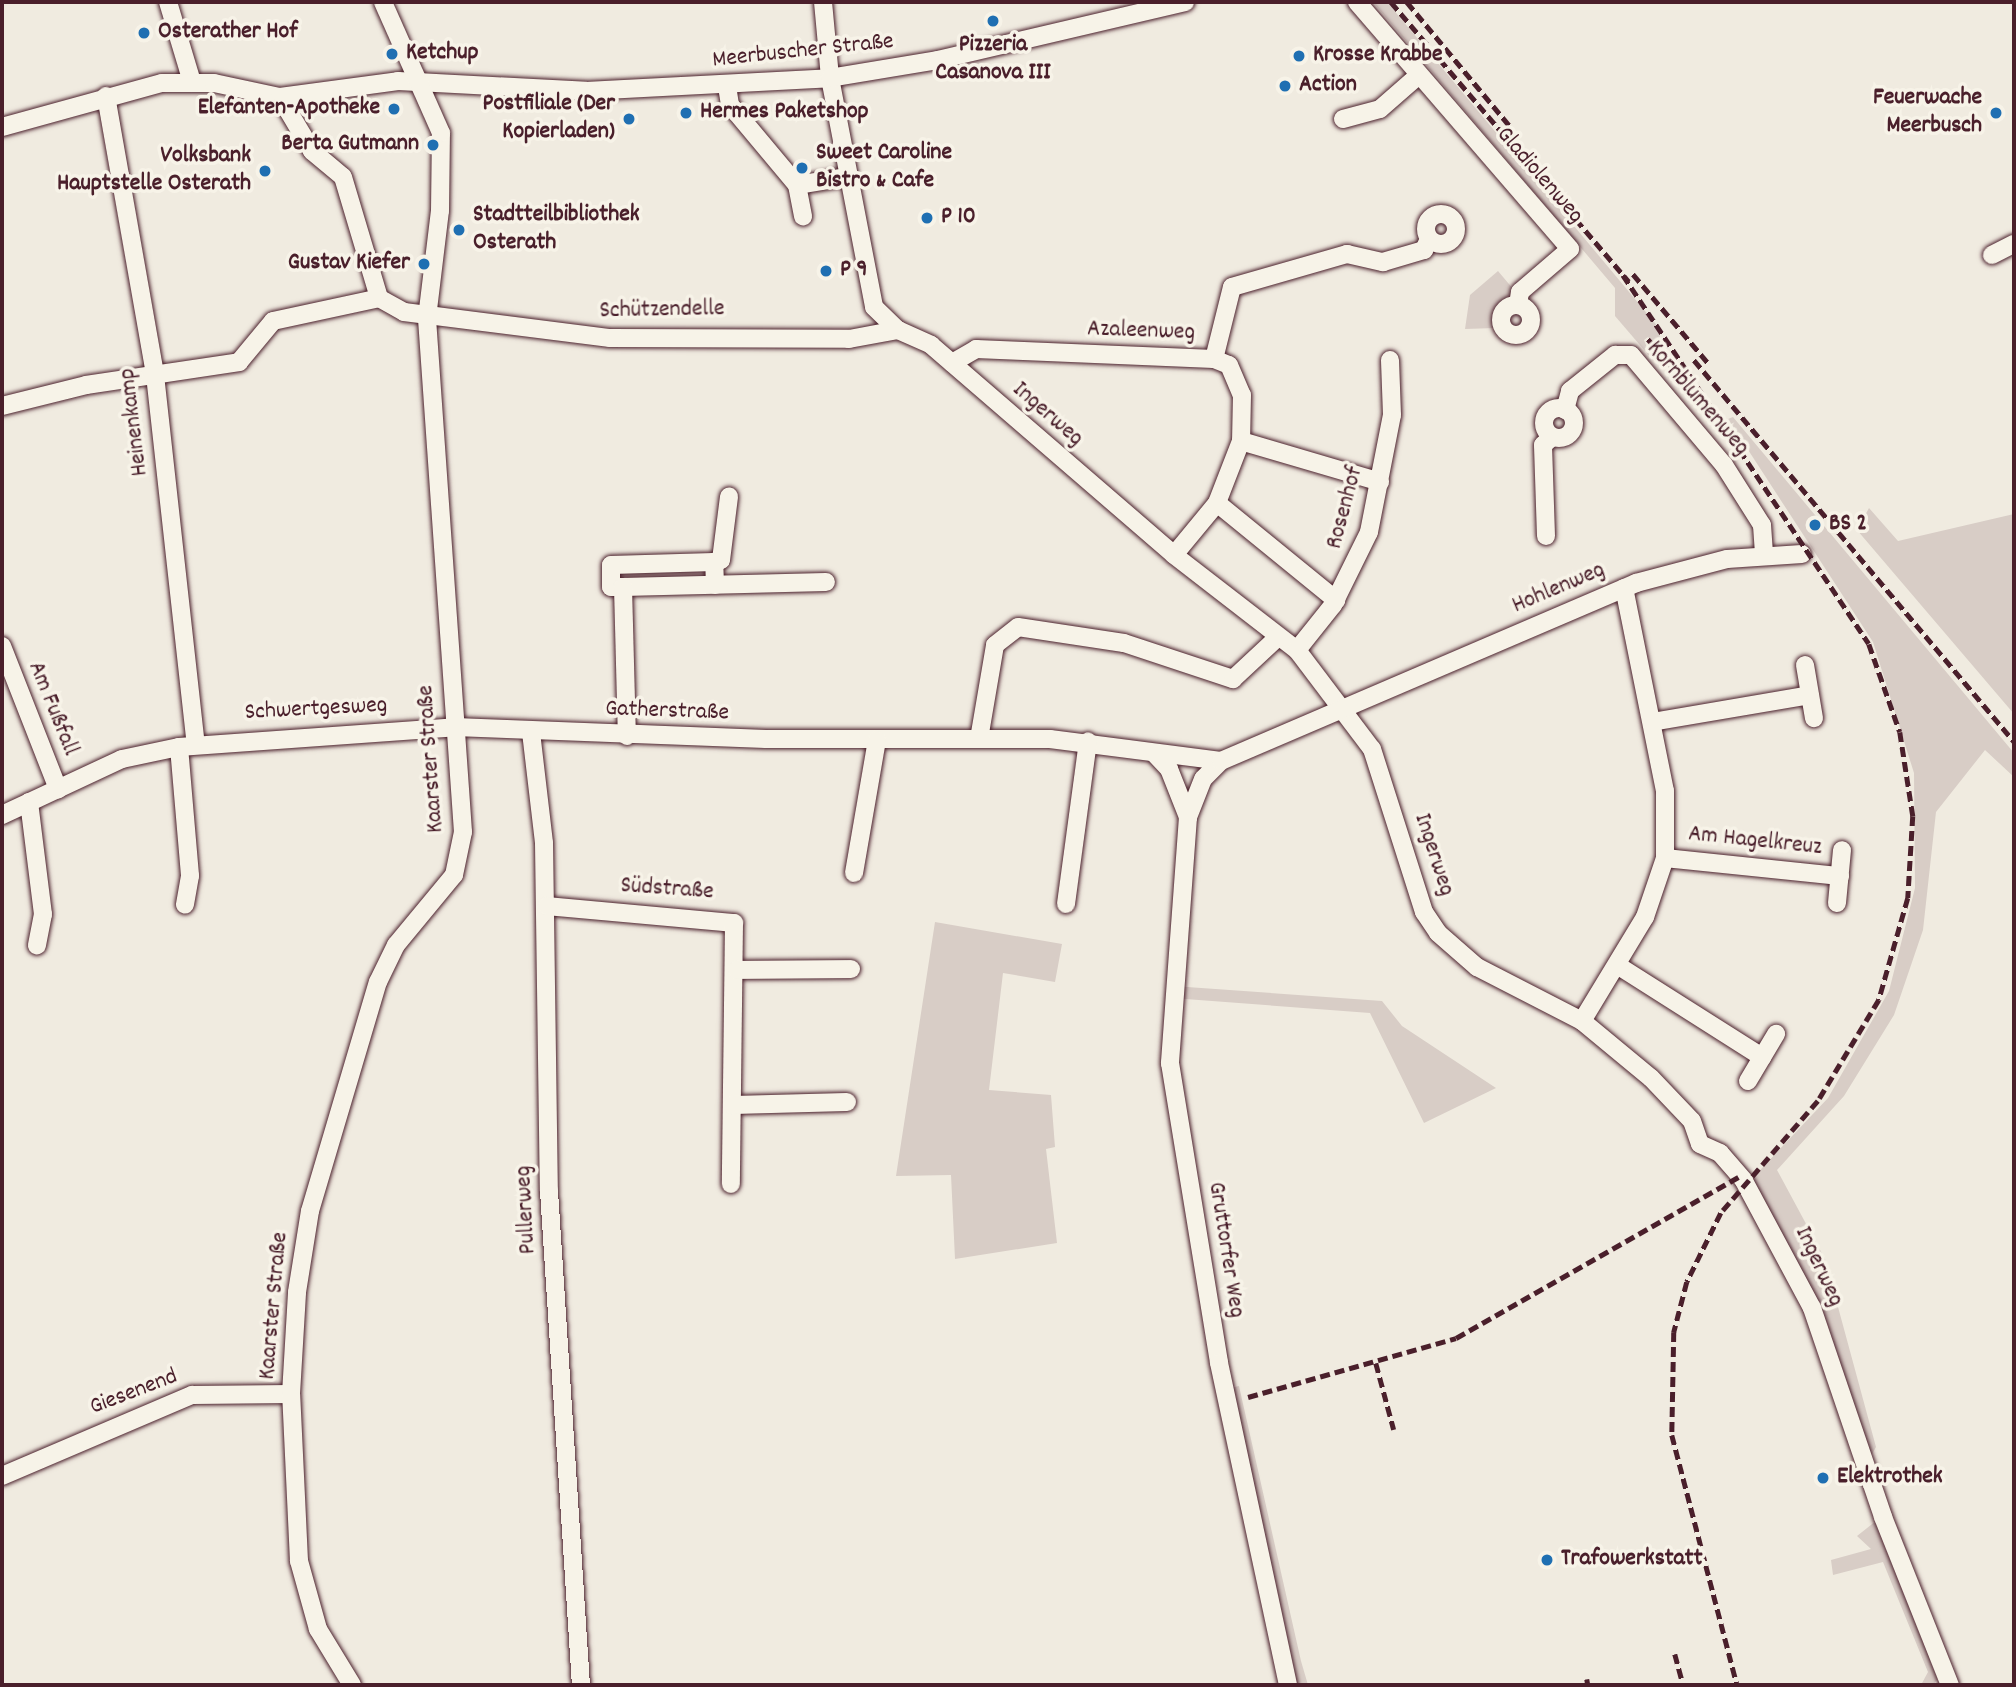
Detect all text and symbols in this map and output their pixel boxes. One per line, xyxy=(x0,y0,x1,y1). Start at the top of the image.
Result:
marker: Pizzeria Casanova III xyxy=(985,13,1001,29)
place label: Osterather Hof xyxy=(158,19,298,47)
marker: Osterather Hof xyxy=(136,25,152,41)
street label: Meerbuscher Straße xyxy=(711,28,895,76)
place label: Pizzeria Casanova III xyxy=(935,32,1051,88)
place label: Ketchup xyxy=(406,40,479,68)
place label: Krosse Krabbe xyxy=(1313,42,1443,70)
marker: Ketchup xyxy=(384,46,400,62)
marker: Krosse Krabbe xyxy=(1291,48,1307,64)
place label: Action xyxy=(1299,72,1357,100)
marker: Action xyxy=(1277,78,1293,94)
place label: Feuerwache Meerbusch xyxy=(1873,85,1982,141)
place label: Postfiliale (Der Kopierladen) xyxy=(483,91,615,147)
place label: Elefanten-Apotheke xyxy=(198,95,380,123)
place label: Hermes Paketshop xyxy=(700,99,869,127)
marker: Elefanten-Apotheke xyxy=(386,101,402,117)
marker: Hermes Paketshop xyxy=(678,105,694,121)
marker: Feuerwache Meerbusch xyxy=(1988,105,2004,121)
marker: Postfiliale (Der Kopierladen) xyxy=(621,111,637,127)
street label: Gladiolenweg xyxy=(1489,122,1589,230)
place label: Berta Gutmann xyxy=(281,131,419,159)
marker: Berta Gutmann xyxy=(425,137,441,153)
place label: Sweet Caroline Bistro & Cafe xyxy=(816,140,952,196)
place label: Volksbank Hauptstelle Osterath xyxy=(57,143,251,199)
marker: Sweet Caroline Bistro & Cafe xyxy=(794,160,810,176)
marker: Volksbank Hauptstelle Osterath xyxy=(257,163,273,179)
place label: Stadtteilbibliothek Osterath xyxy=(473,202,640,258)
place label: P 10 xyxy=(941,204,976,232)
marker: P 10 xyxy=(919,210,935,226)
marker: Stadtteilbibliothek Osterath xyxy=(451,222,467,238)
place label: Gustav Kiefer xyxy=(288,250,410,278)
marker: Gustav Kiefer xyxy=(416,256,432,272)
place label: P 9 xyxy=(840,257,867,285)
marker: P 9 xyxy=(818,263,834,279)
street label: Schützendelle xyxy=(599,296,725,326)
street label: Azaleenweg xyxy=(1087,316,1195,348)
street label: Kornblumenweg xyxy=(1639,336,1755,462)
street label: Heinenkamp xyxy=(114,366,156,478)
street label: Ingerweg xyxy=(1005,376,1089,454)
street label: Rosenhof xyxy=(1321,464,1371,552)
place label: BS 2 xyxy=(1829,511,1867,539)
marker: BS 2 xyxy=(1807,517,1823,533)
street label: Hohlenweg xyxy=(1508,557,1610,621)
street label: Am Fußfall xyxy=(20,658,84,760)
street label: Kaarster Straße xyxy=(412,684,452,834)
street label: Schwertgesweg xyxy=(244,692,388,728)
street label: Gatherstraße xyxy=(605,695,729,729)
street label: Ingerweg xyxy=(1406,810,1460,900)
street label: Am Hagelkreuz xyxy=(1687,821,1823,863)
street label: Südstraße xyxy=(619,872,715,908)
street label: Pullerweg xyxy=(510,1165,544,1255)
street label: Gruttorfer Weg xyxy=(1200,1180,1250,1320)
street label: Ingerweg xyxy=(1787,1222,1849,1312)
street label: Kaarster Straße xyxy=(254,1231,296,1381)
street label: Giesenend xyxy=(86,1363,182,1423)
place label: Elektrothek xyxy=(1837,1464,1943,1492)
marker: Elektrothek xyxy=(1815,1470,1831,1486)
place label: Trafowerkstatt xyxy=(1561,1546,1703,1574)
marker: Trafowerkstatt xyxy=(1539,1552,1555,1568)

